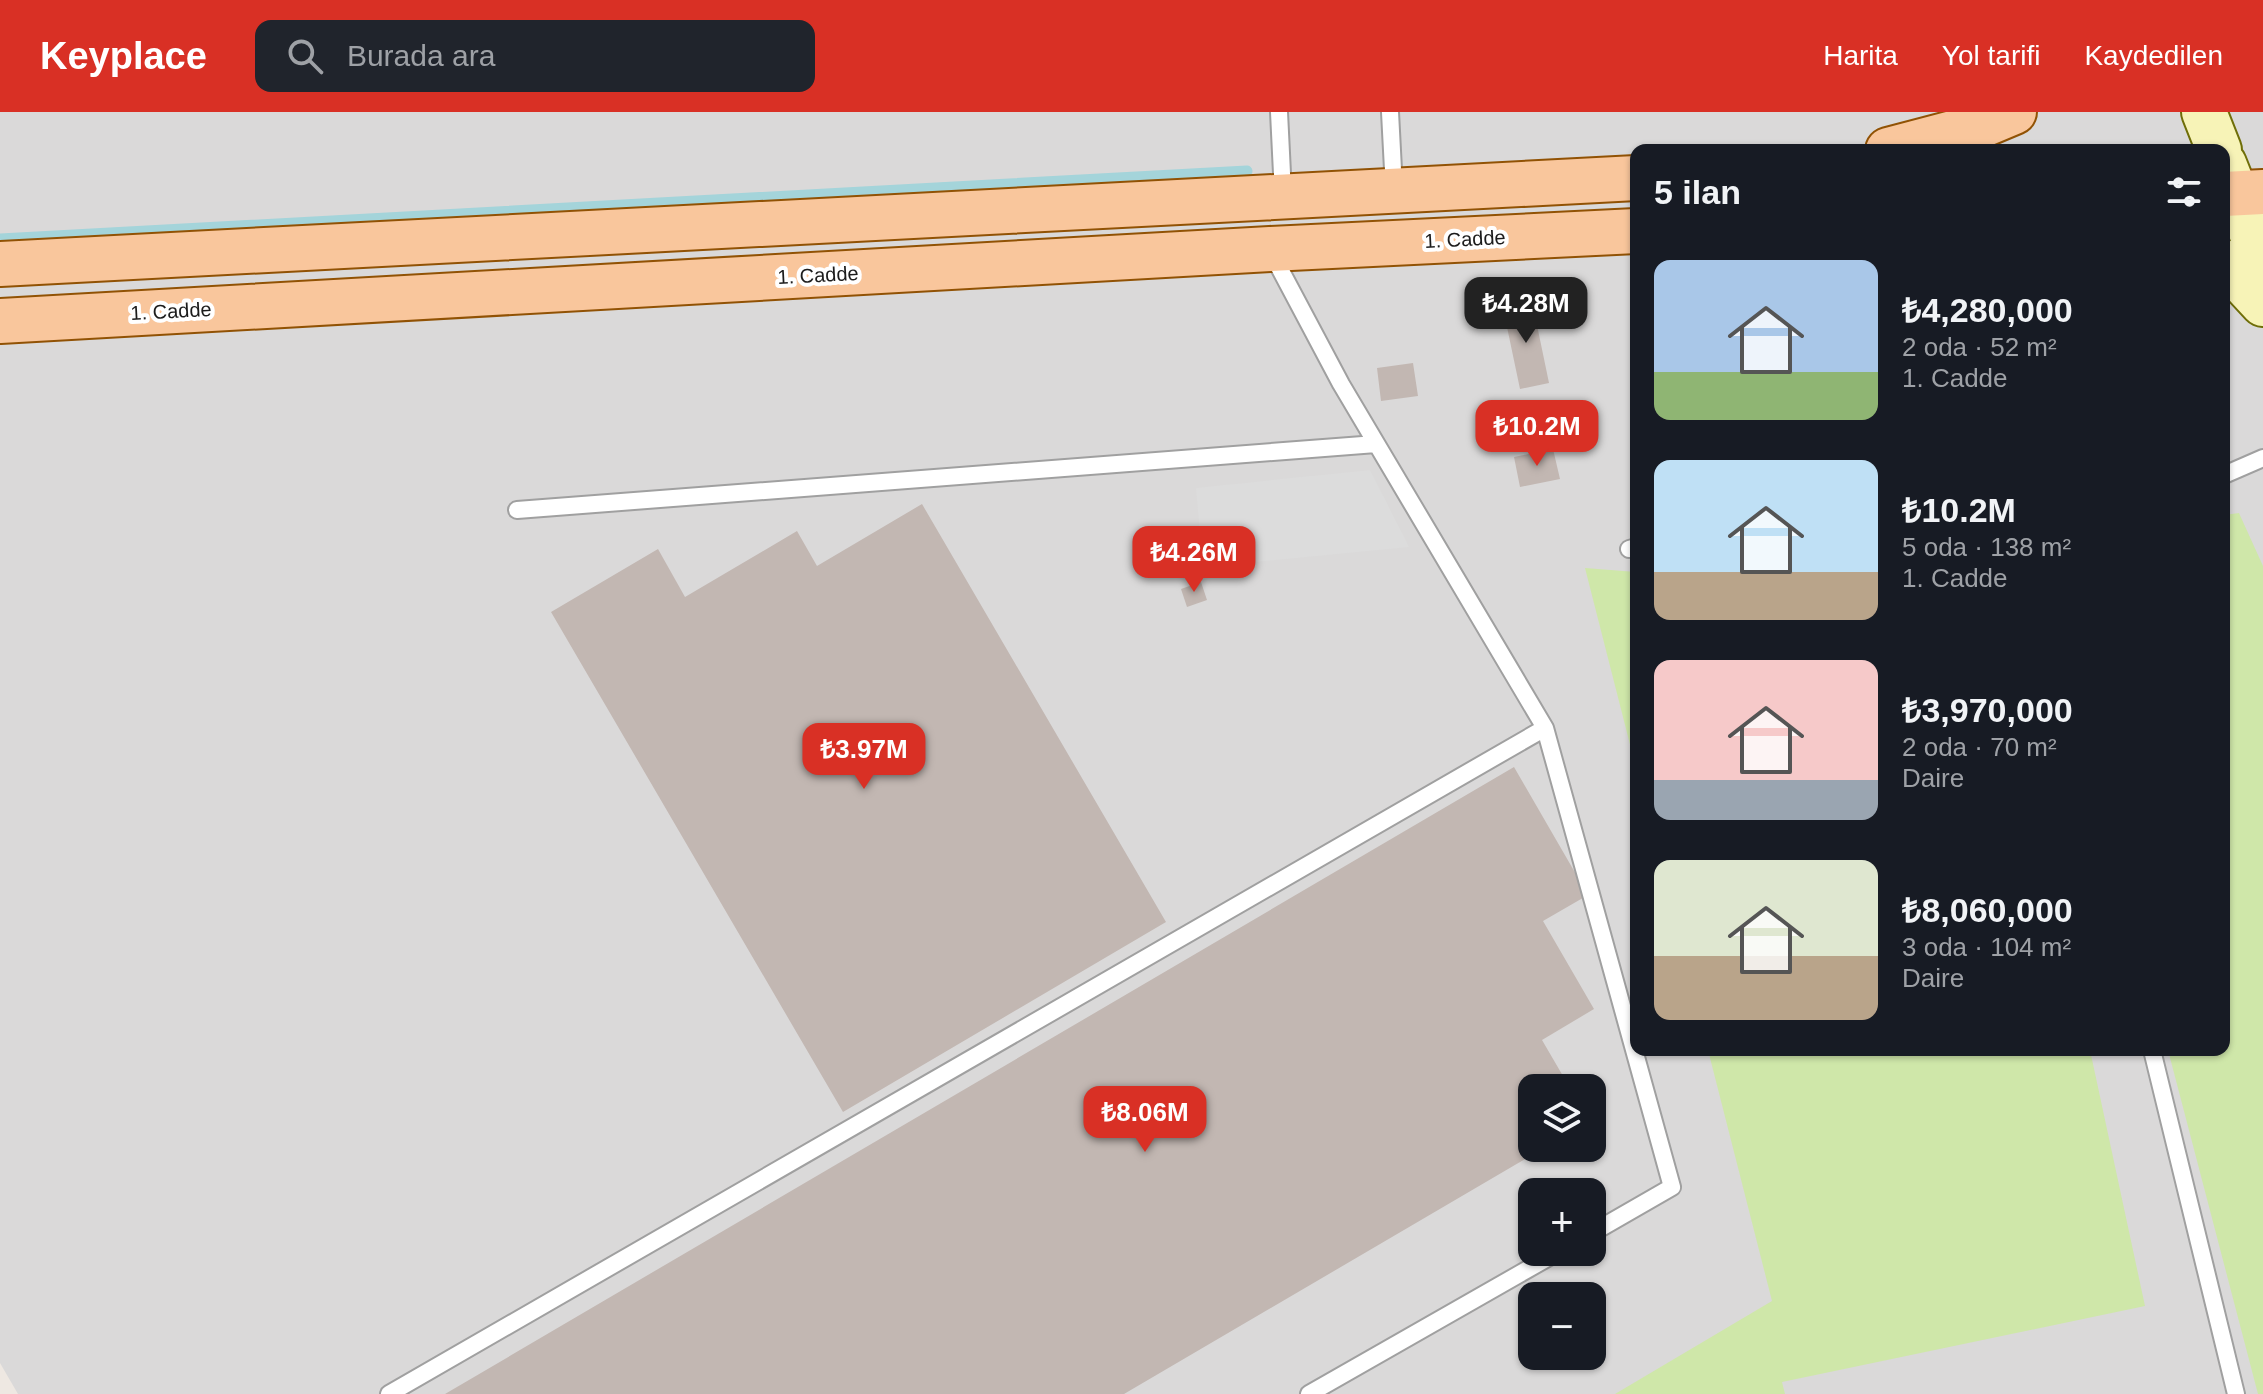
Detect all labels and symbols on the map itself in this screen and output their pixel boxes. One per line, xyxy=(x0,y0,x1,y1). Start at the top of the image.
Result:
street label: 1. Cadde xyxy=(1424,226,1506,252)
street label: 1. Cadde xyxy=(777,262,859,288)
pin: ₺4.28M xyxy=(1461,277,1591,345)
street label: 1. Cadde xyxy=(130,298,212,324)
pin: ₺10.2M xyxy=(1472,400,1602,468)
pin: ₺4.26M xyxy=(1129,526,1259,594)
pin: ₺3.97M xyxy=(799,723,929,791)
pin: ₺8.06M xyxy=(1080,1086,1210,1154)

